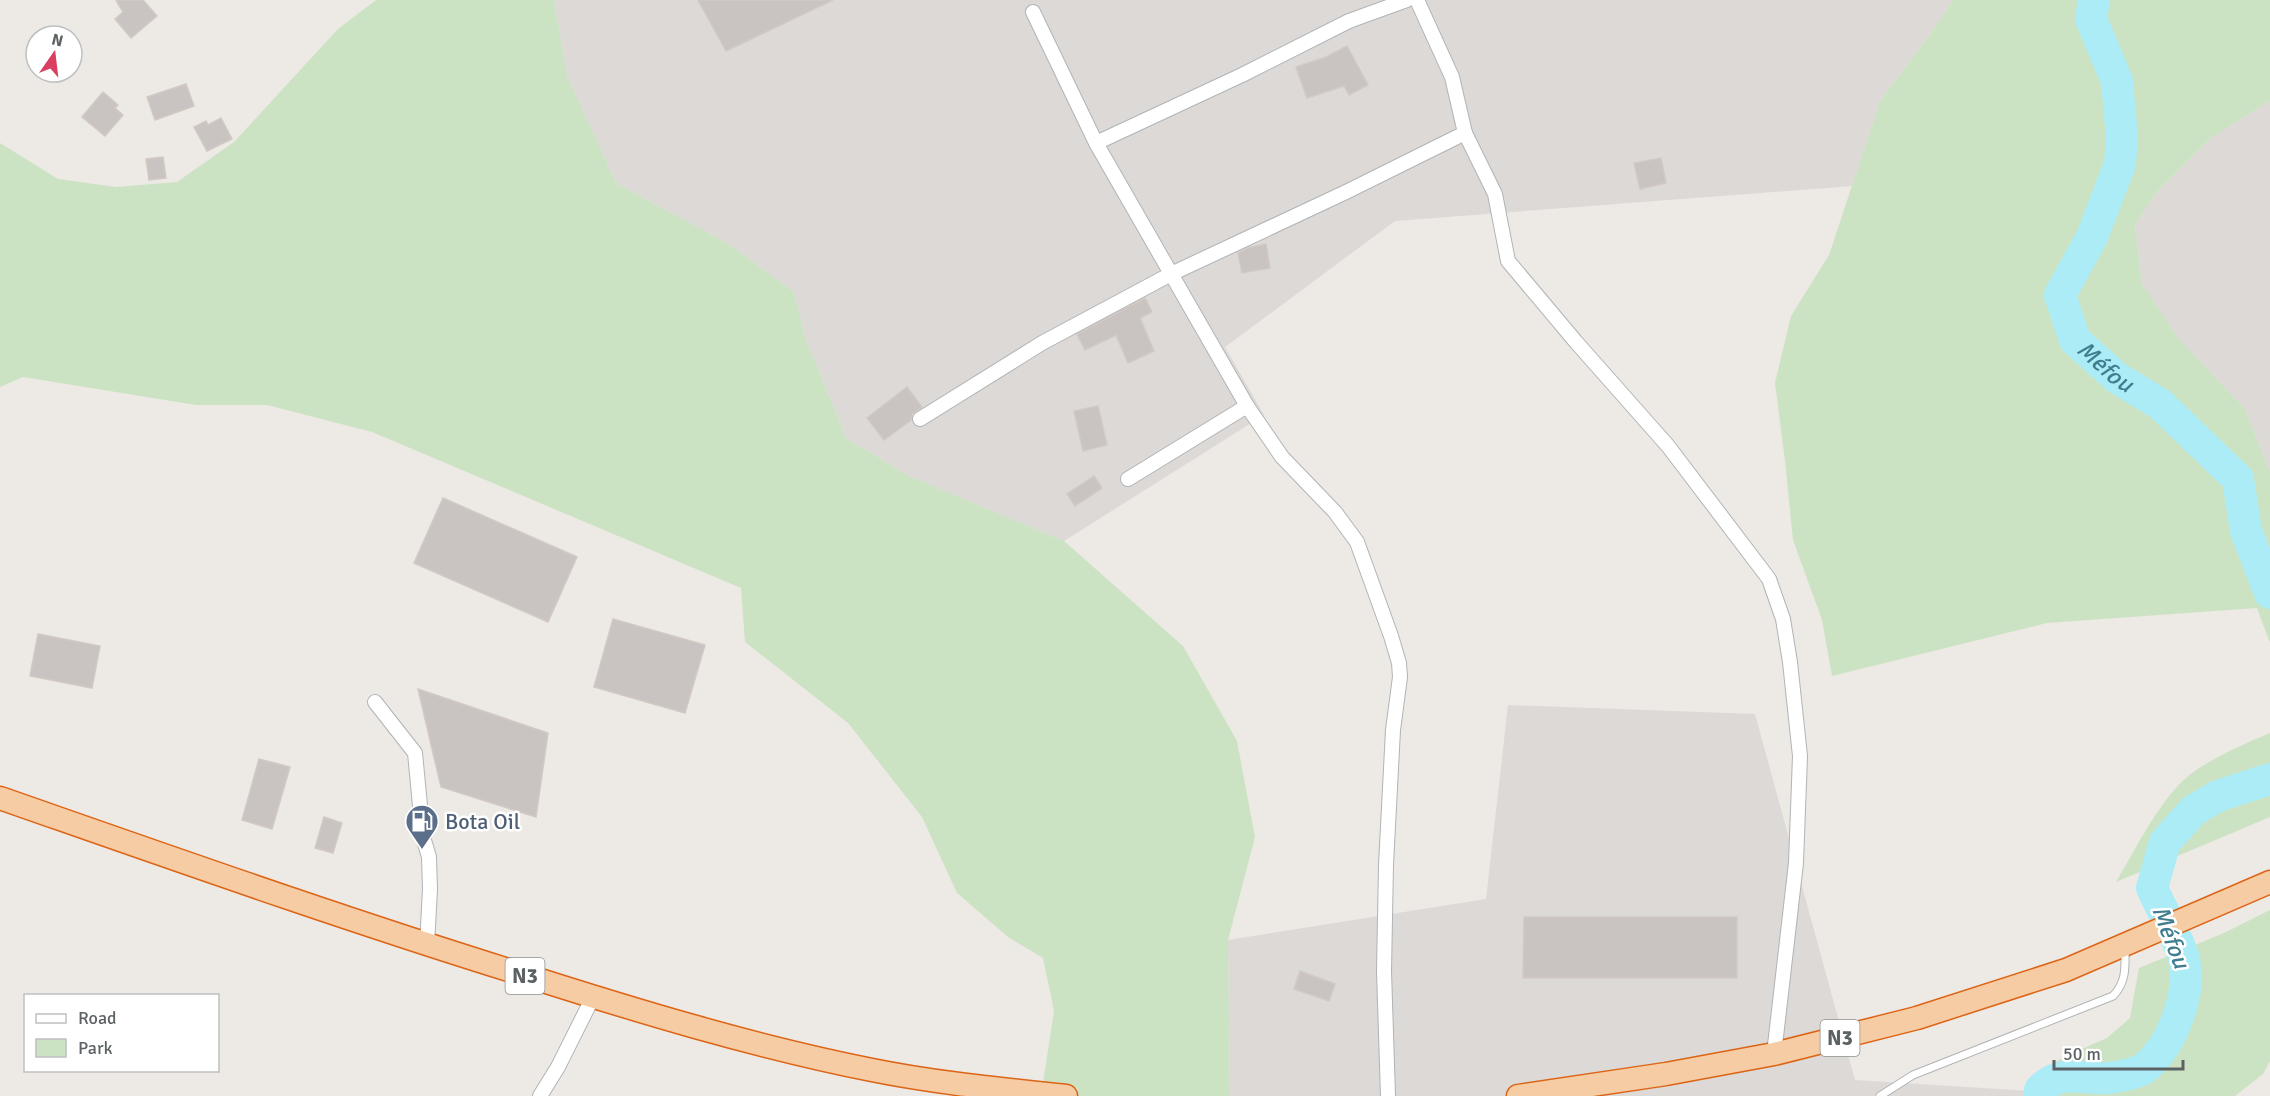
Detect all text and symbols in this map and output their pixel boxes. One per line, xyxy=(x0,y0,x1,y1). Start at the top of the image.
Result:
north arrow xyxy=(24,24,84,84)
text: N xyxy=(50,29,65,51)
water label: Méfou xyxy=(2071,334,2140,400)
fuel station icon: Bota Oil xyxy=(404,803,440,850)
place label: Bota Oil xyxy=(445,808,520,835)
water label: Méfou xyxy=(2145,901,2197,974)
road number: N3 xyxy=(506,958,544,994)
legend xyxy=(24,994,219,1072)
text: Road xyxy=(78,1007,117,1029)
road number: N3 xyxy=(1820,1020,1860,1056)
scale bar xyxy=(2054,1033,2183,1071)
text: Park xyxy=(78,1037,113,1059)
text: 50 m xyxy=(2063,1043,2101,1065)

